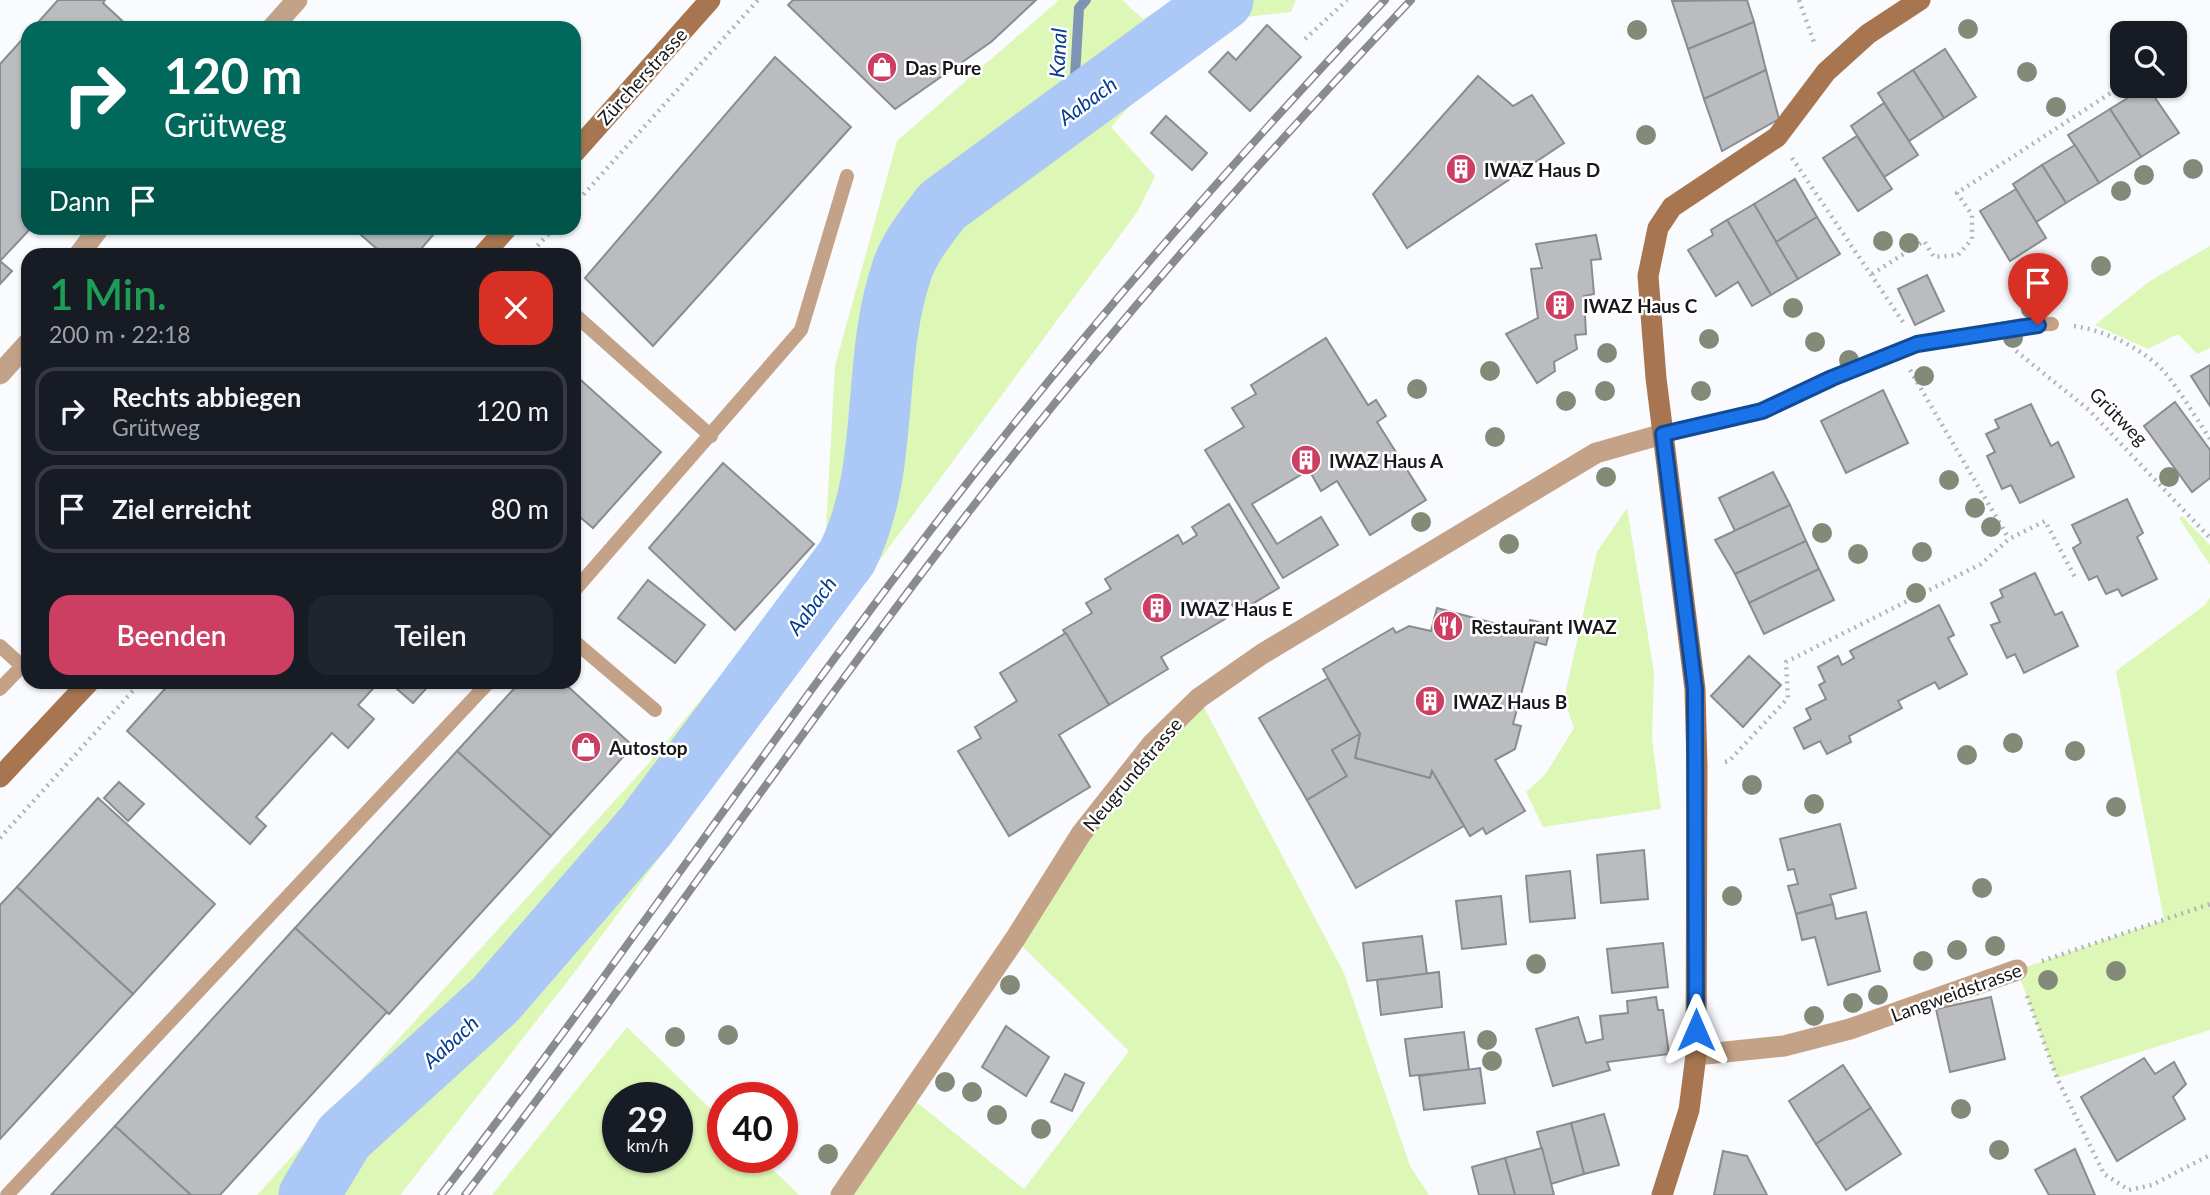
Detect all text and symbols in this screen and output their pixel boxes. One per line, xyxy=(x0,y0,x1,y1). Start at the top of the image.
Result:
map controls xyxy=(2110,21,2187,98)
button: search xyxy=(2110,21,2187,98)
street label: Zürcherstrasse xyxy=(592,23,692,129)
water label: Kanal xyxy=(1043,27,1071,78)
text: 120 m xyxy=(164,46,302,104)
icon: right xyxy=(49,49,140,140)
shop icon: Das Pure xyxy=(865,50,899,84)
place label: Das Pure xyxy=(905,56,981,79)
water label: Aabach xyxy=(1052,70,1121,130)
text: Grütweg xyxy=(164,105,287,144)
building icon: IWAZ Haus D xyxy=(1444,152,1478,186)
place label: IWAZ Haus D xyxy=(1484,158,1600,181)
icon: arrive xyxy=(124,182,162,220)
text: Dann xyxy=(49,185,110,217)
pin xyxy=(2008,253,2068,325)
icon: arrive xyxy=(2019,264,2057,302)
text: 1 Min. xyxy=(49,269,167,319)
button: close xyxy=(479,271,553,345)
building icon: IWAZ Haus C xyxy=(1543,288,1577,322)
place label: IWAZ Haus C xyxy=(1583,294,1698,317)
text: 200 m · 22:18 xyxy=(49,320,191,348)
text: Rechts abbiegen xyxy=(112,381,301,413)
street label: Grütweg xyxy=(2085,382,2153,450)
icon: right xyxy=(53,392,91,430)
text: 120 m xyxy=(476,395,549,427)
text: Grütweg xyxy=(112,413,200,441)
building icon: IWAZ Haus A xyxy=(1289,443,1323,477)
place label: IWAZ Haus A xyxy=(1329,449,1444,472)
icon: arrive xyxy=(53,490,91,528)
text: Ziel erreicht xyxy=(112,493,251,525)
text: 80 m xyxy=(491,493,549,525)
water label: Aabach xyxy=(780,571,841,640)
building icon: IWAZ Haus E xyxy=(1140,591,1174,625)
button: Beenden xyxy=(49,595,294,675)
button: Teilen xyxy=(308,595,553,675)
place label: IWAZ Haus E xyxy=(1180,597,1293,620)
restaurant icon: Restaurant IWAZ xyxy=(1431,609,1465,643)
place label: Restaurant IWAZ xyxy=(1471,615,1617,638)
building icon: IWAZ Haus B xyxy=(1413,684,1447,718)
place label: IWAZ Haus B xyxy=(1453,690,1567,713)
street label: Neugrundstrasse xyxy=(1078,713,1186,835)
shop icon: Autostop xyxy=(569,730,603,764)
place label: Autostop xyxy=(608,736,688,759)
street label: Langweidstrasse xyxy=(1887,958,2025,1026)
position arrow xyxy=(1659,993,1733,1067)
water label: Aabach xyxy=(416,1010,483,1073)
speed limit sign: 40 xyxy=(707,1082,798,1173)
text: 29 xyxy=(627,1097,668,1139)
text: km/h xyxy=(626,1134,669,1156)

